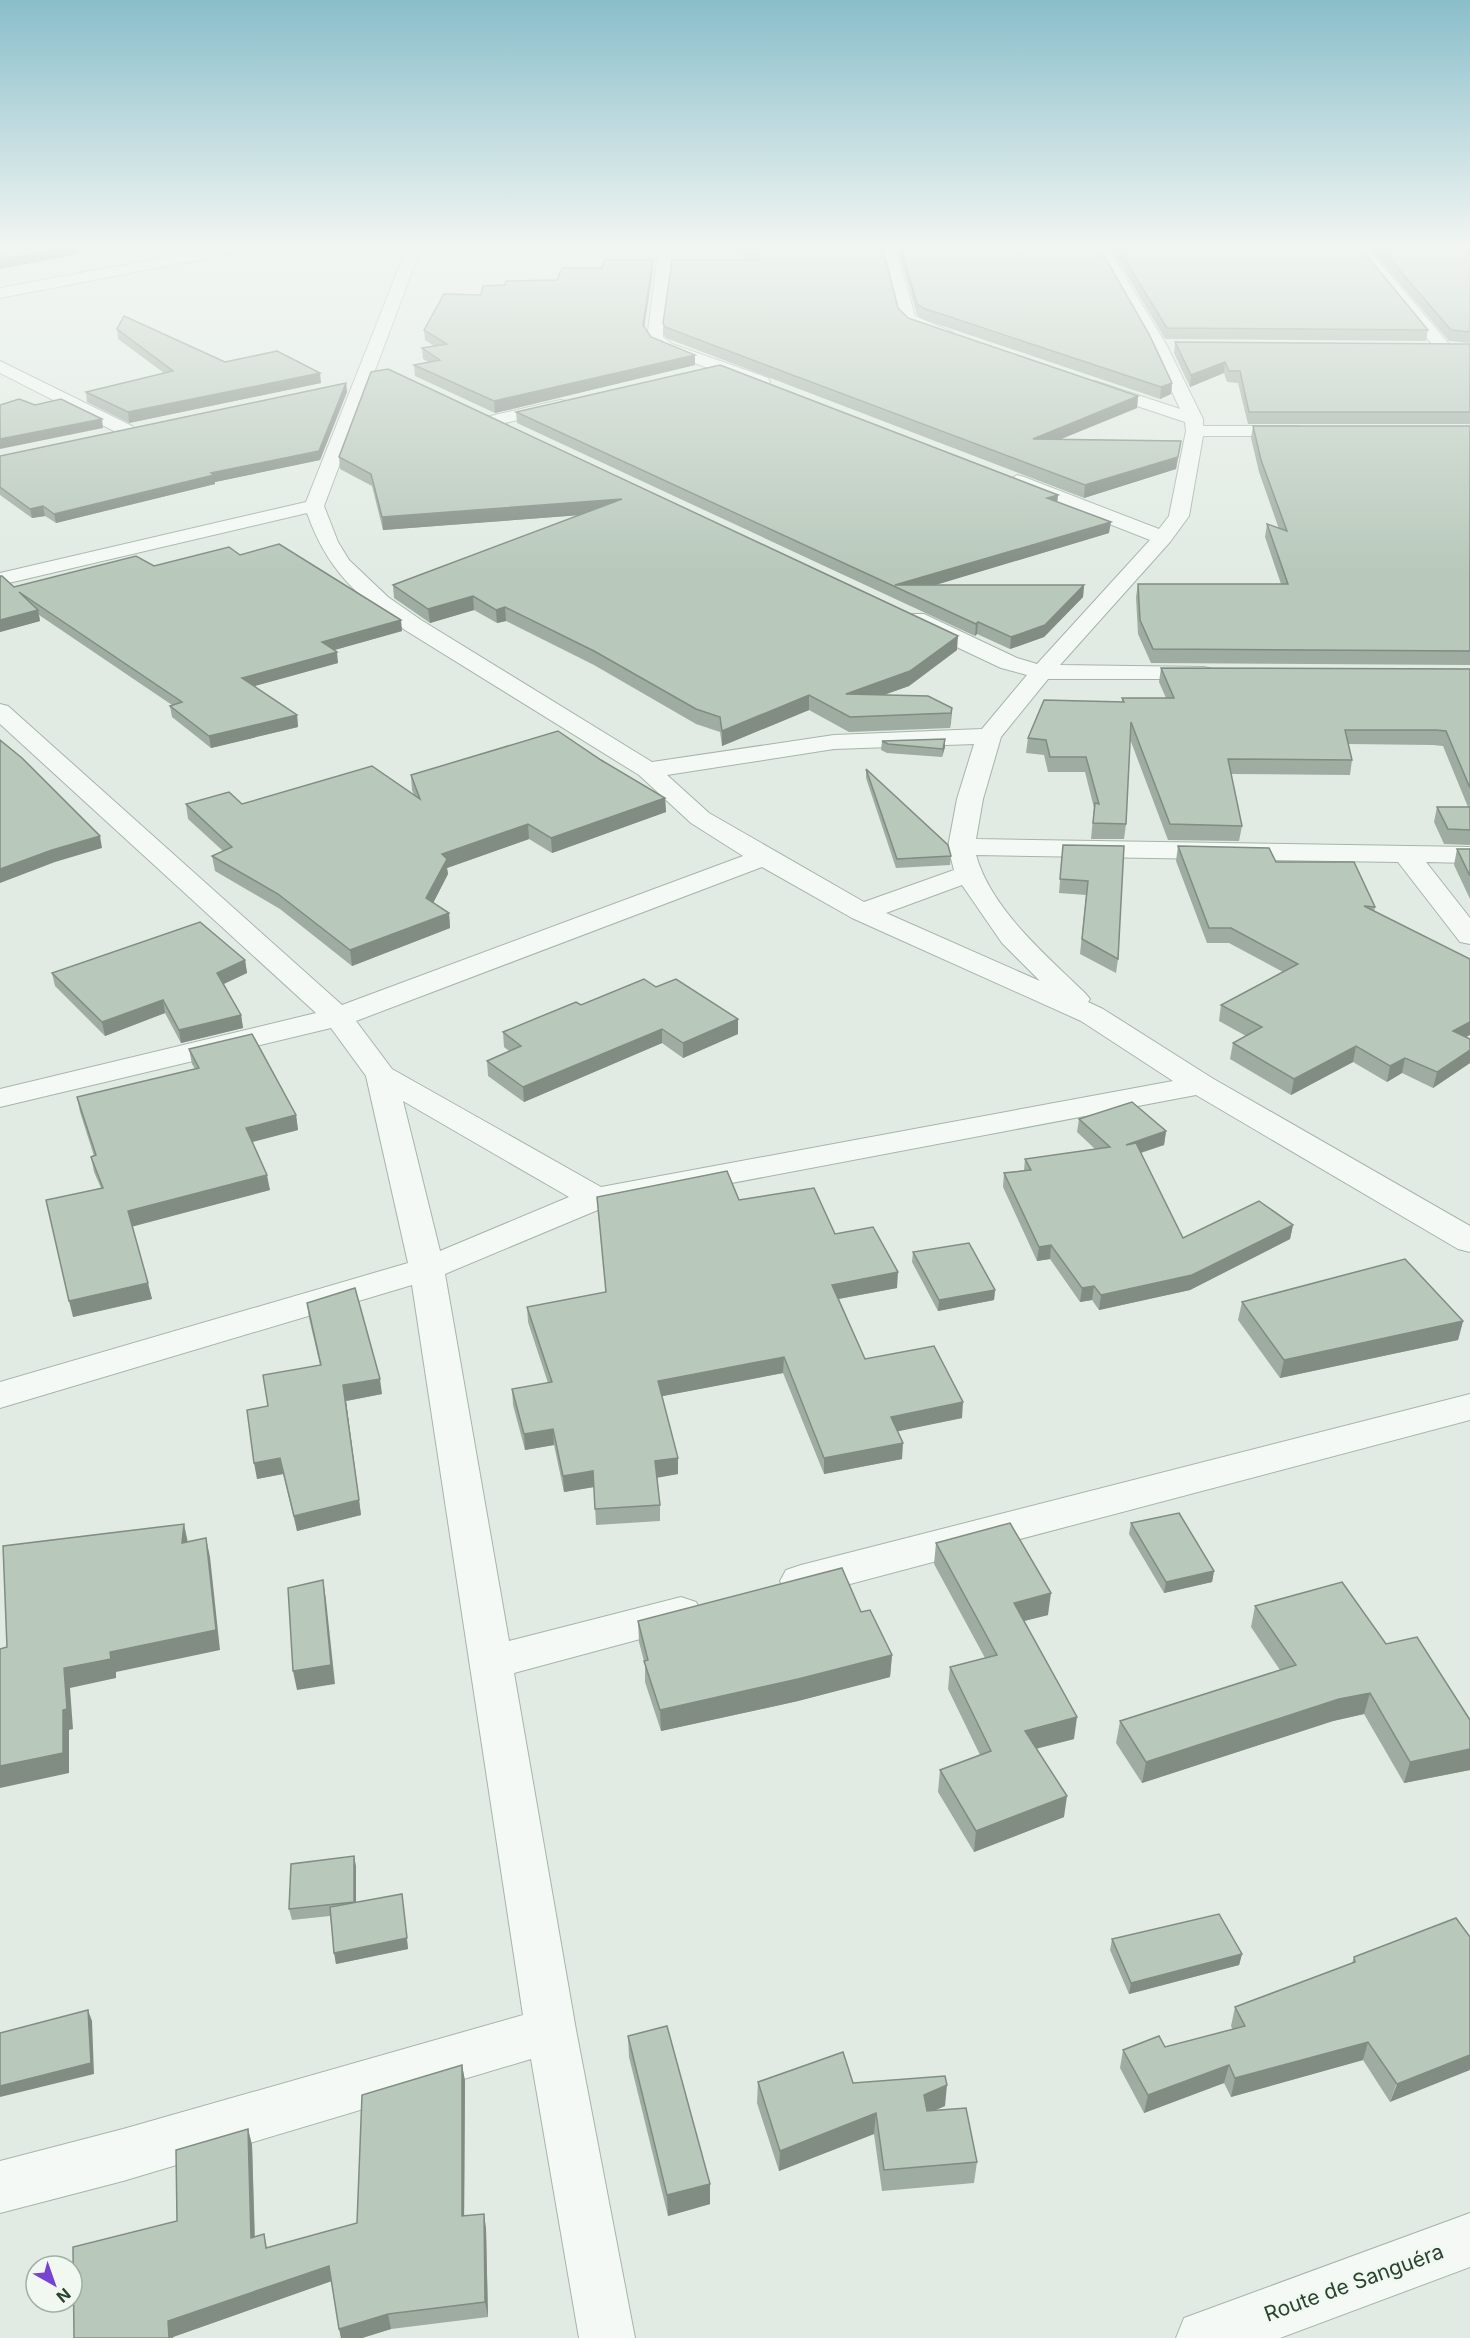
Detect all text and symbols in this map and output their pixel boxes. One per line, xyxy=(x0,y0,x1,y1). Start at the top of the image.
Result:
street label: Route de Sanguéra xyxy=(1261,2238,1447,2327)
north arrow xyxy=(24,2254,84,2314)
text: N xyxy=(53,2284,75,2307)

